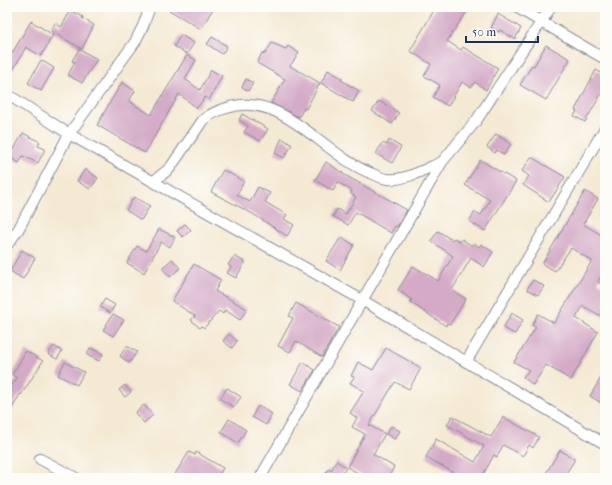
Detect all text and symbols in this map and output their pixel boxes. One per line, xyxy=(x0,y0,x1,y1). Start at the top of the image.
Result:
scale bar xyxy=(466,18,538,44)
text: 50 m xyxy=(472,25,496,39)

